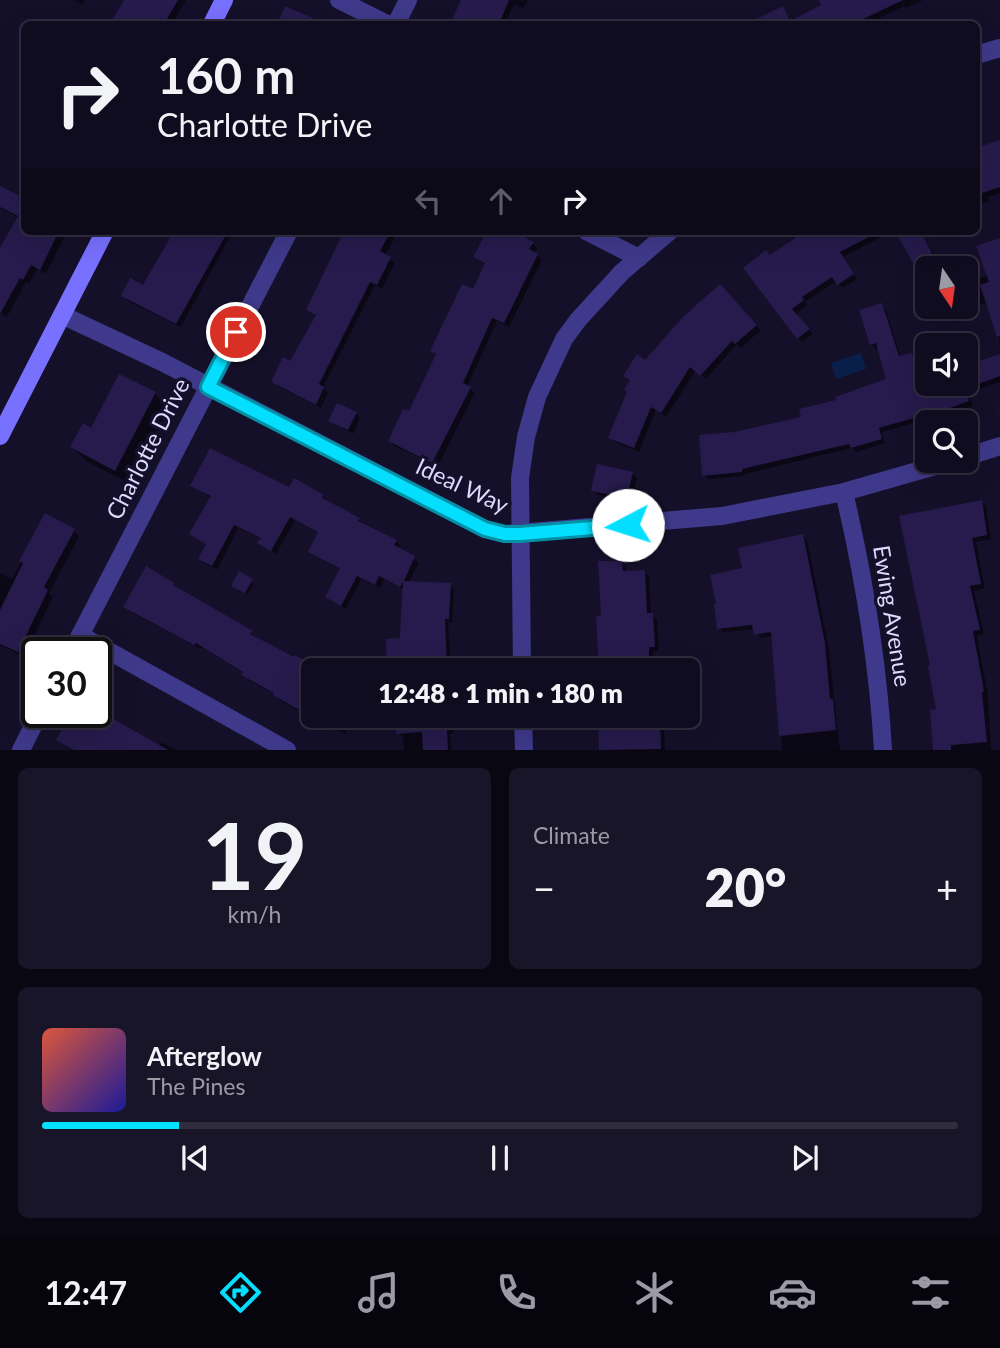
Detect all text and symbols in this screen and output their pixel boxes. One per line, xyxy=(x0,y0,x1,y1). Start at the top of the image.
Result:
text: 160 m xyxy=(157,46,295,104)
icon: right xyxy=(42,49,133,140)
text: Charlotte Drive xyxy=(157,105,372,144)
icon: left xyxy=(409,182,447,220)
icon: ahead xyxy=(482,182,520,220)
icon: right xyxy=(555,182,593,220)
north arrow xyxy=(915,256,978,318)
map controls xyxy=(915,256,978,473)
pin xyxy=(206,302,266,362)
icon: arrive xyxy=(217,313,255,351)
button: sound xyxy=(915,333,978,396)
street label: Charlotte Drive xyxy=(100,373,195,524)
button: search xyxy=(915,410,978,473)
street label: Ideal Way xyxy=(412,451,513,519)
position arrow xyxy=(591,488,665,562)
street label: Ewing Avenue xyxy=(868,543,918,688)
speed limit sign: 30 xyxy=(21,637,112,728)
text: 12:48 · 1 min · 180 m xyxy=(378,677,623,709)
text: 19 xyxy=(202,800,307,909)
text: Climate xyxy=(533,821,610,849)
text: 20° xyxy=(705,856,786,918)
text: − xyxy=(533,865,555,911)
text: + xyxy=(936,865,958,911)
text: km/h xyxy=(228,900,281,928)
text: Afterglow xyxy=(147,1040,262,1072)
text: The Pines xyxy=(147,1072,245,1100)
icon: previous xyxy=(176,1139,214,1177)
icon: pause xyxy=(481,1139,519,1177)
icon: next xyxy=(786,1139,824,1177)
icon: directions xyxy=(216,1268,265,1317)
icon: music xyxy=(354,1268,403,1317)
icon: phone xyxy=(492,1268,541,1317)
icon: climate xyxy=(630,1268,679,1317)
icon: car xyxy=(768,1268,817,1317)
icon: filters xyxy=(906,1268,955,1317)
text: 12:47 xyxy=(45,1273,127,1312)

